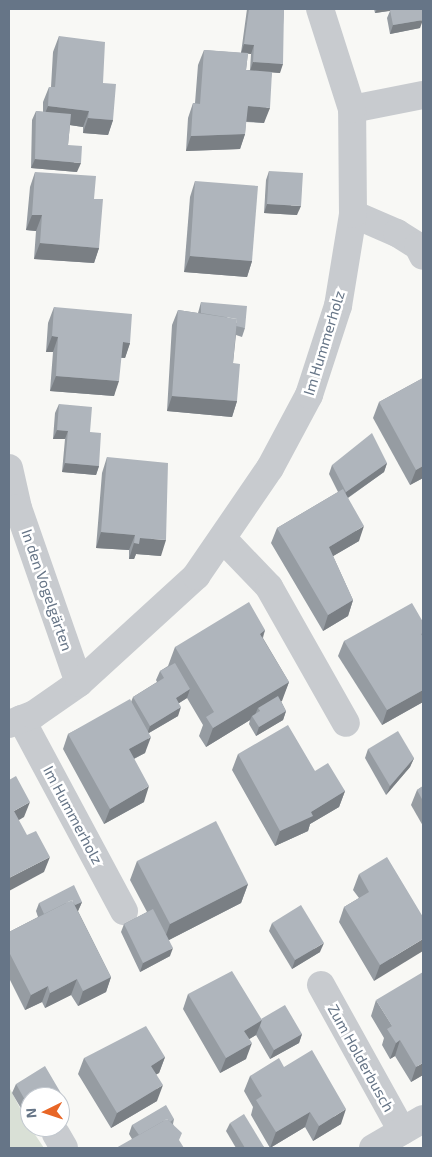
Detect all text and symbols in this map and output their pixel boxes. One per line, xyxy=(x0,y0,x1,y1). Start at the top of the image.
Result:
street label: Im Hummerholz xyxy=(300,288,348,398)
street label: In den Vogelgärten xyxy=(18,527,76,653)
street label: Im Hummerholz xyxy=(40,763,106,867)
street label: Zum Holderbusch xyxy=(324,1001,398,1115)
north arrow xyxy=(20,1087,70,1137)
text: N xyxy=(22,1107,39,1119)

